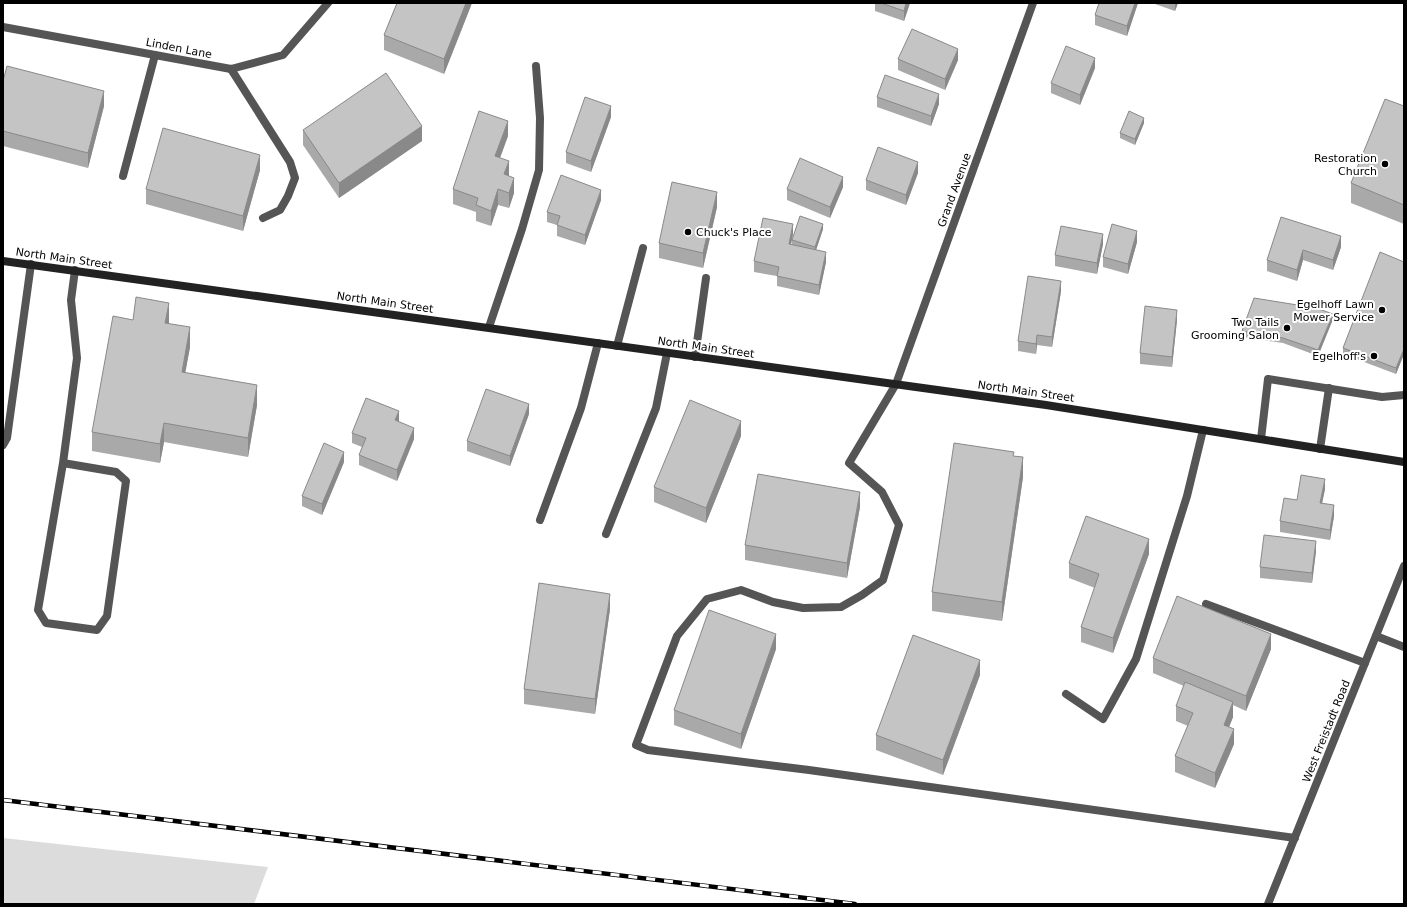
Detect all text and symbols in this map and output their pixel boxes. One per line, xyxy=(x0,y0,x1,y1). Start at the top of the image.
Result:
street label: Linden Lane xyxy=(145,36,213,61)
street label: Grand Avenue xyxy=(935,151,974,229)
place label: Restoration Church xyxy=(1314,152,1377,178)
marker: Restoration Church xyxy=(1380,159,1390,169)
place label: Chuck's Place xyxy=(696,226,772,239)
marker: Chuck's Place xyxy=(683,227,693,237)
street label: North Main Street xyxy=(15,245,114,272)
street label: North Main Street xyxy=(336,289,435,316)
place label: Egelhoff Lawn Mower Service xyxy=(1293,298,1374,324)
marker: Egelhoff Lawn Mower Service xyxy=(1377,305,1387,315)
place label: Two Tails Grooming Salon xyxy=(1191,316,1279,342)
marker: Two Tails Grooming Salon xyxy=(1282,323,1292,333)
street label: North Main Street xyxy=(657,334,756,361)
place label: Egelhoff's xyxy=(1312,350,1366,363)
marker: Egelhoff's xyxy=(1369,351,1379,361)
street label: North Main Street xyxy=(977,378,1076,405)
street label: West Freistadt Road xyxy=(1300,678,1353,784)

